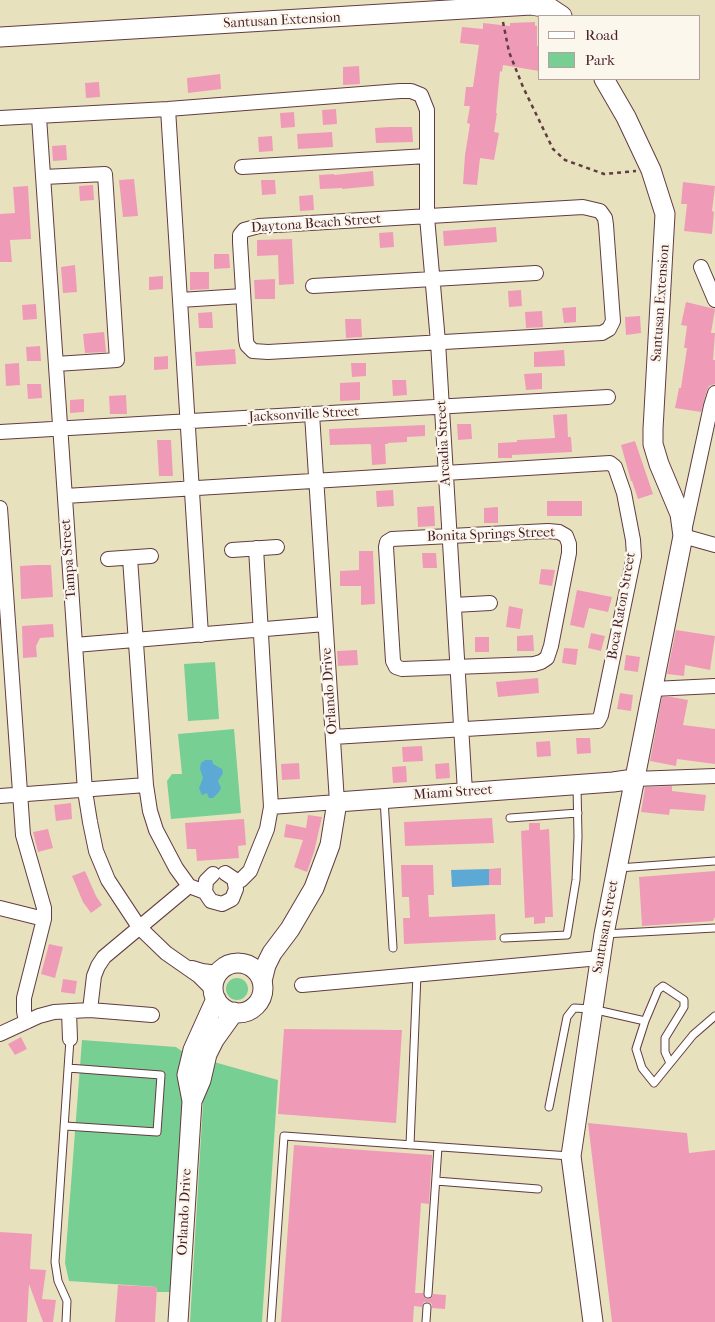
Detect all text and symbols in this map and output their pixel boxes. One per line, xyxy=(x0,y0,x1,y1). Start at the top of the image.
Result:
street label: Santusan Extension xyxy=(223,10,341,32)
legend xyxy=(538,15,700,80)
text: Road xyxy=(585,26,618,44)
text: Park xyxy=(585,51,615,69)
street label: Daytona Beach Street xyxy=(250,211,382,237)
street label: Santusan Extension xyxy=(649,244,673,362)
street label: Arcadia Street xyxy=(433,400,455,486)
street label: Jacksonville Street xyxy=(248,404,360,426)
street label: Tampa Street xyxy=(58,518,80,600)
street label: Bonita Springs Street xyxy=(427,524,555,546)
street label: Boca Raton Street xyxy=(604,551,640,661)
street label: Orlando Drive xyxy=(319,647,341,735)
street label: Miami Street xyxy=(413,782,493,804)
street label: Santusan Street xyxy=(590,879,622,975)
street label: Orlando Drive xyxy=(174,1168,196,1256)

